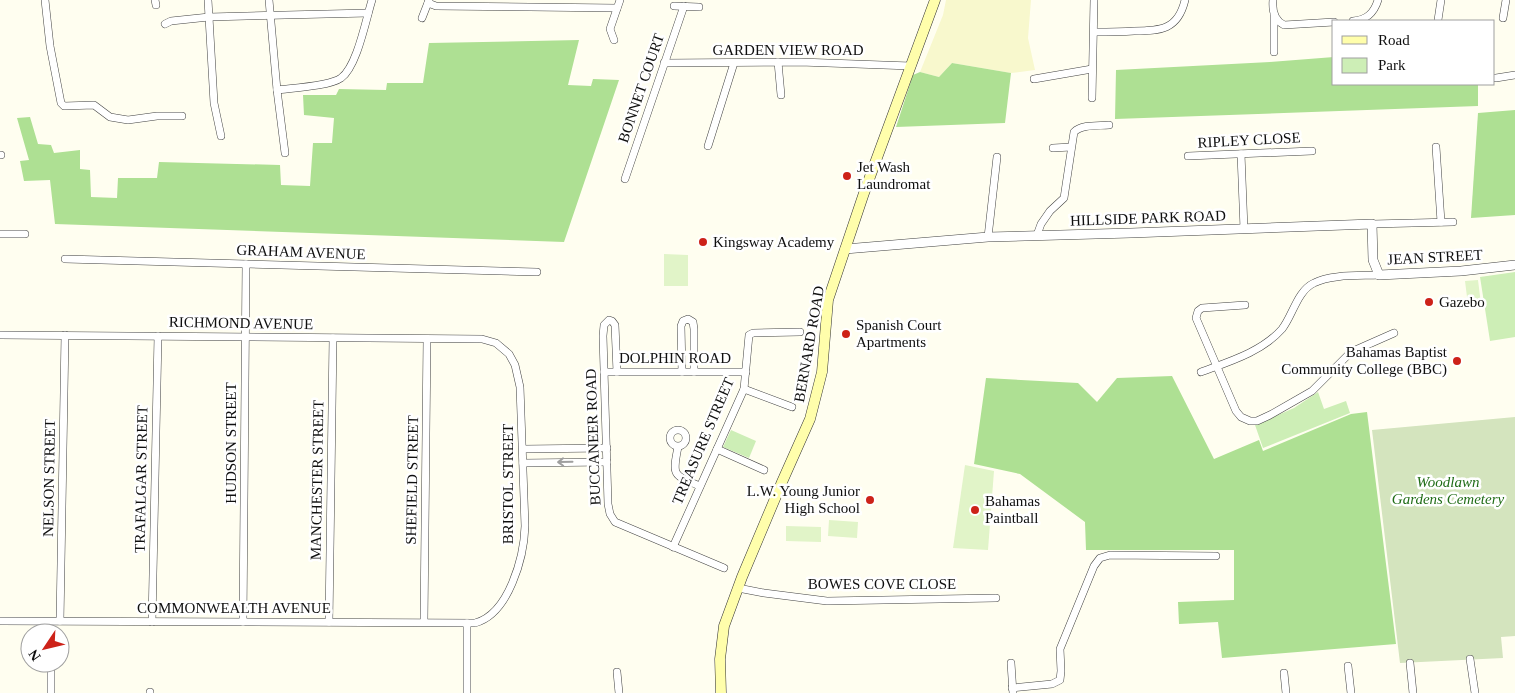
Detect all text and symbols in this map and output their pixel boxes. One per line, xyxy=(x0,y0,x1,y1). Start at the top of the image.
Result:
legend xyxy=(1332,20,1495,85)
street label: BONNET COURT xyxy=(615,31,667,145)
text: Road xyxy=(1378,32,1410,48)
street label: GARDEN VIEW ROAD xyxy=(712,42,864,58)
text: Park xyxy=(1378,57,1406,73)
street label: RIPLEY CLOSE xyxy=(1197,129,1301,151)
place label: Jet Wash Laundromat xyxy=(857,159,931,192)
marker: Jet Wash Laundromat xyxy=(841,170,853,182)
street label: HILLSIDE PARK ROAD xyxy=(1070,207,1226,229)
place label: Kingsway Academy xyxy=(713,234,835,250)
marker: Kingsway Academy xyxy=(697,236,709,248)
street label: GRAHAM AVENUE xyxy=(236,242,366,262)
street label: JEAN STREET xyxy=(1387,247,1483,267)
street label: BERNARD ROAD xyxy=(791,284,827,403)
place label: Gazebo xyxy=(1439,294,1485,310)
marker: Gazebo xyxy=(1423,296,1435,308)
street label: RICHMOND AVENUE xyxy=(169,314,313,332)
place label: Spanish Court Apartments xyxy=(856,317,942,350)
marker: Spanish Court Apartments xyxy=(840,328,852,340)
place label: Bahamas Baptist Community College (BBC) xyxy=(1281,344,1448,378)
street label: DOLPHIN ROAD xyxy=(619,350,731,366)
marker: Bahamas Baptist Community College (BBC) xyxy=(1451,355,1463,367)
street label: BUCCANEER ROAD xyxy=(583,368,603,506)
street label: TREASURE STREET xyxy=(669,375,737,507)
street label: HUDSON STREET xyxy=(223,382,239,504)
street label: MANCHESTER STREET xyxy=(308,400,326,560)
street label: TRAFALGAR STREET xyxy=(132,405,150,553)
street label: SHEFIELD STREET xyxy=(403,415,421,545)
street label: NELSON STREET xyxy=(40,419,58,537)
street label: BRISTOL STREET xyxy=(500,424,516,544)
one-way arrow xyxy=(557,458,573,467)
park label: Woodlawn Gardens Cemetery xyxy=(1392,474,1505,507)
place label: L.W. Young Junior High School xyxy=(747,483,860,516)
place label: Bahamas Paintball xyxy=(985,493,1040,526)
marker: L.W. Young Junior High School xyxy=(864,494,876,506)
marker: Bahamas Paintball xyxy=(969,504,981,516)
street label: BOWES COVE CLOSE xyxy=(808,576,956,592)
street label: COMMONWEALTH AVENUE xyxy=(137,600,331,616)
north arrow xyxy=(20,623,70,673)
text: N xyxy=(26,647,44,664)

